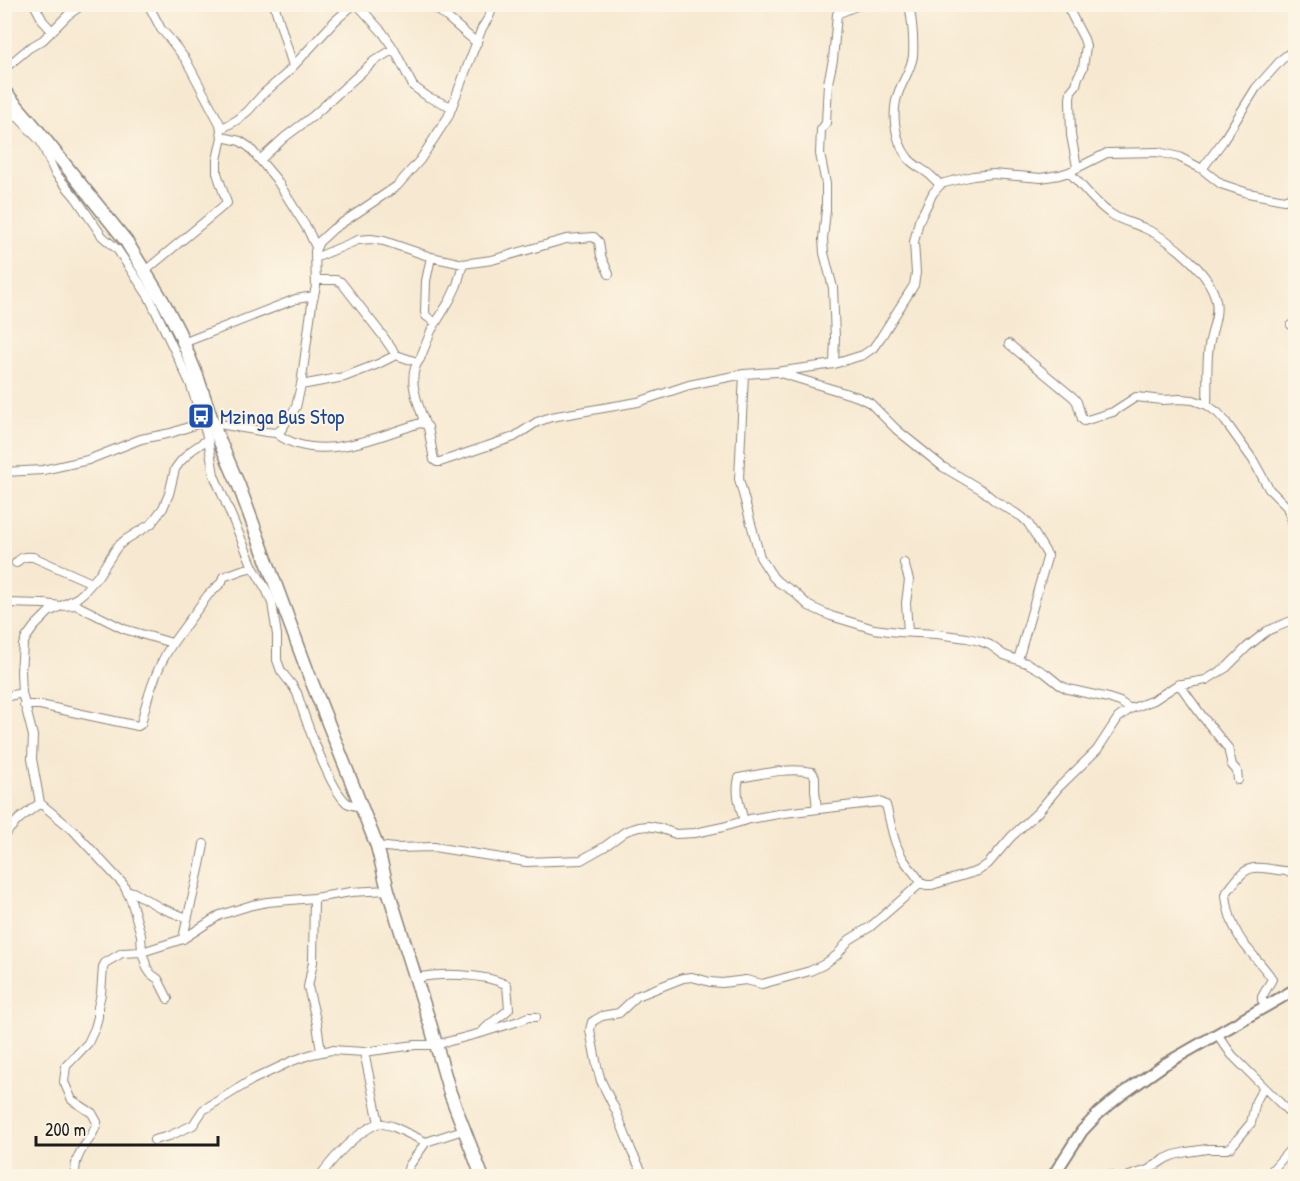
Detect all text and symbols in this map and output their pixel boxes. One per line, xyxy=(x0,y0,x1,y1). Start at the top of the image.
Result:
bus stop icon: Mzinga Bus Stop xyxy=(186,401,216,431)
place label: Mzinga Bus Stop xyxy=(220,402,344,431)
scale bar xyxy=(36,1109,218,1147)
text: 200 m xyxy=(45,1117,86,1142)

